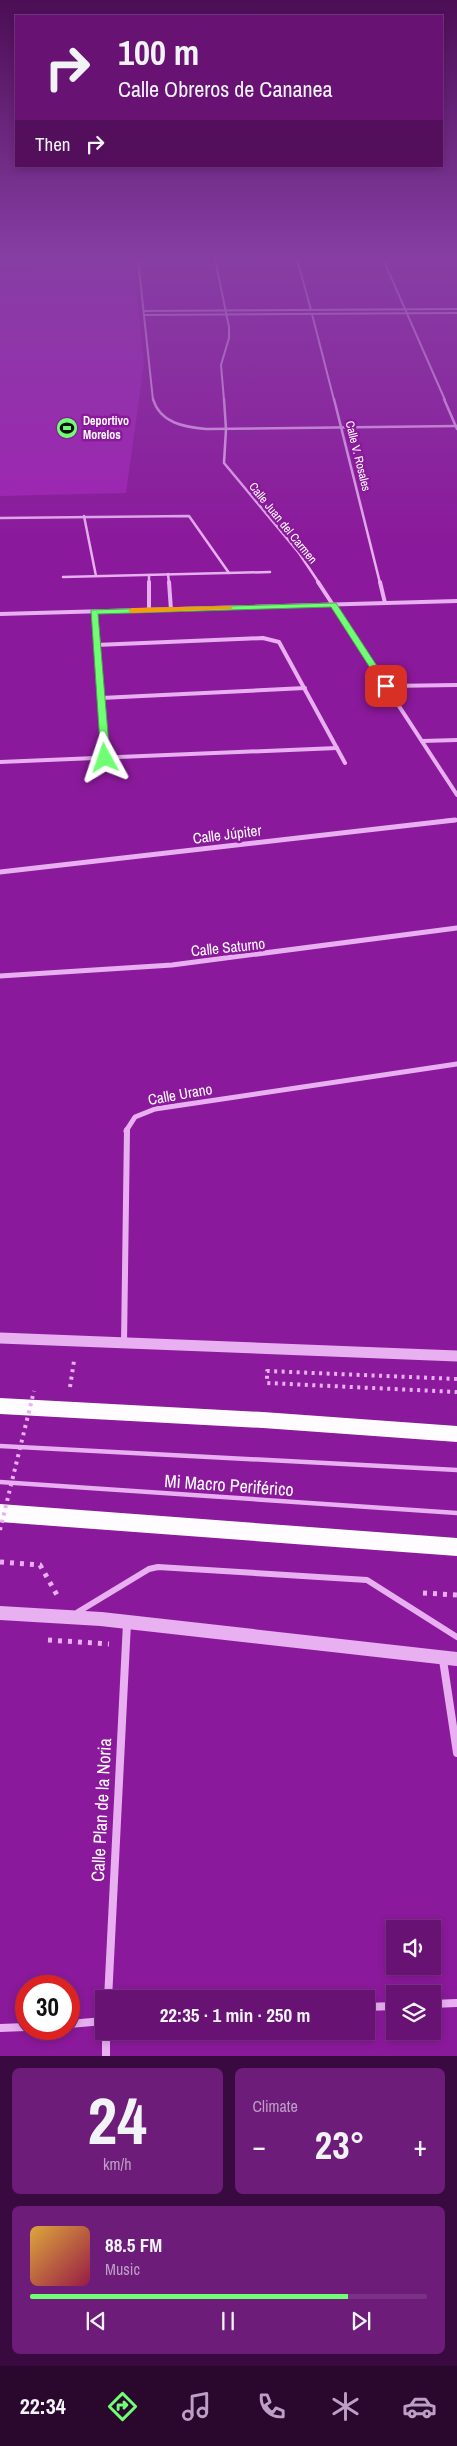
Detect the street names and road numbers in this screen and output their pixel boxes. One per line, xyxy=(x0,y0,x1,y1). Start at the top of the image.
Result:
street label: Calle V. Rosales xyxy=(342,419,374,493)
street label: Calle Juan del Carmen xyxy=(245,479,321,567)
street label: Calle Júpiter xyxy=(191,819,263,849)
street label: Calle Saturno xyxy=(190,933,266,961)
street label: Calle Urano xyxy=(146,1078,214,1110)
street label: Mi Macro Periférico xyxy=(163,1468,295,1502)
street label: Calle Plan de la Noria xyxy=(85,1738,117,1882)

